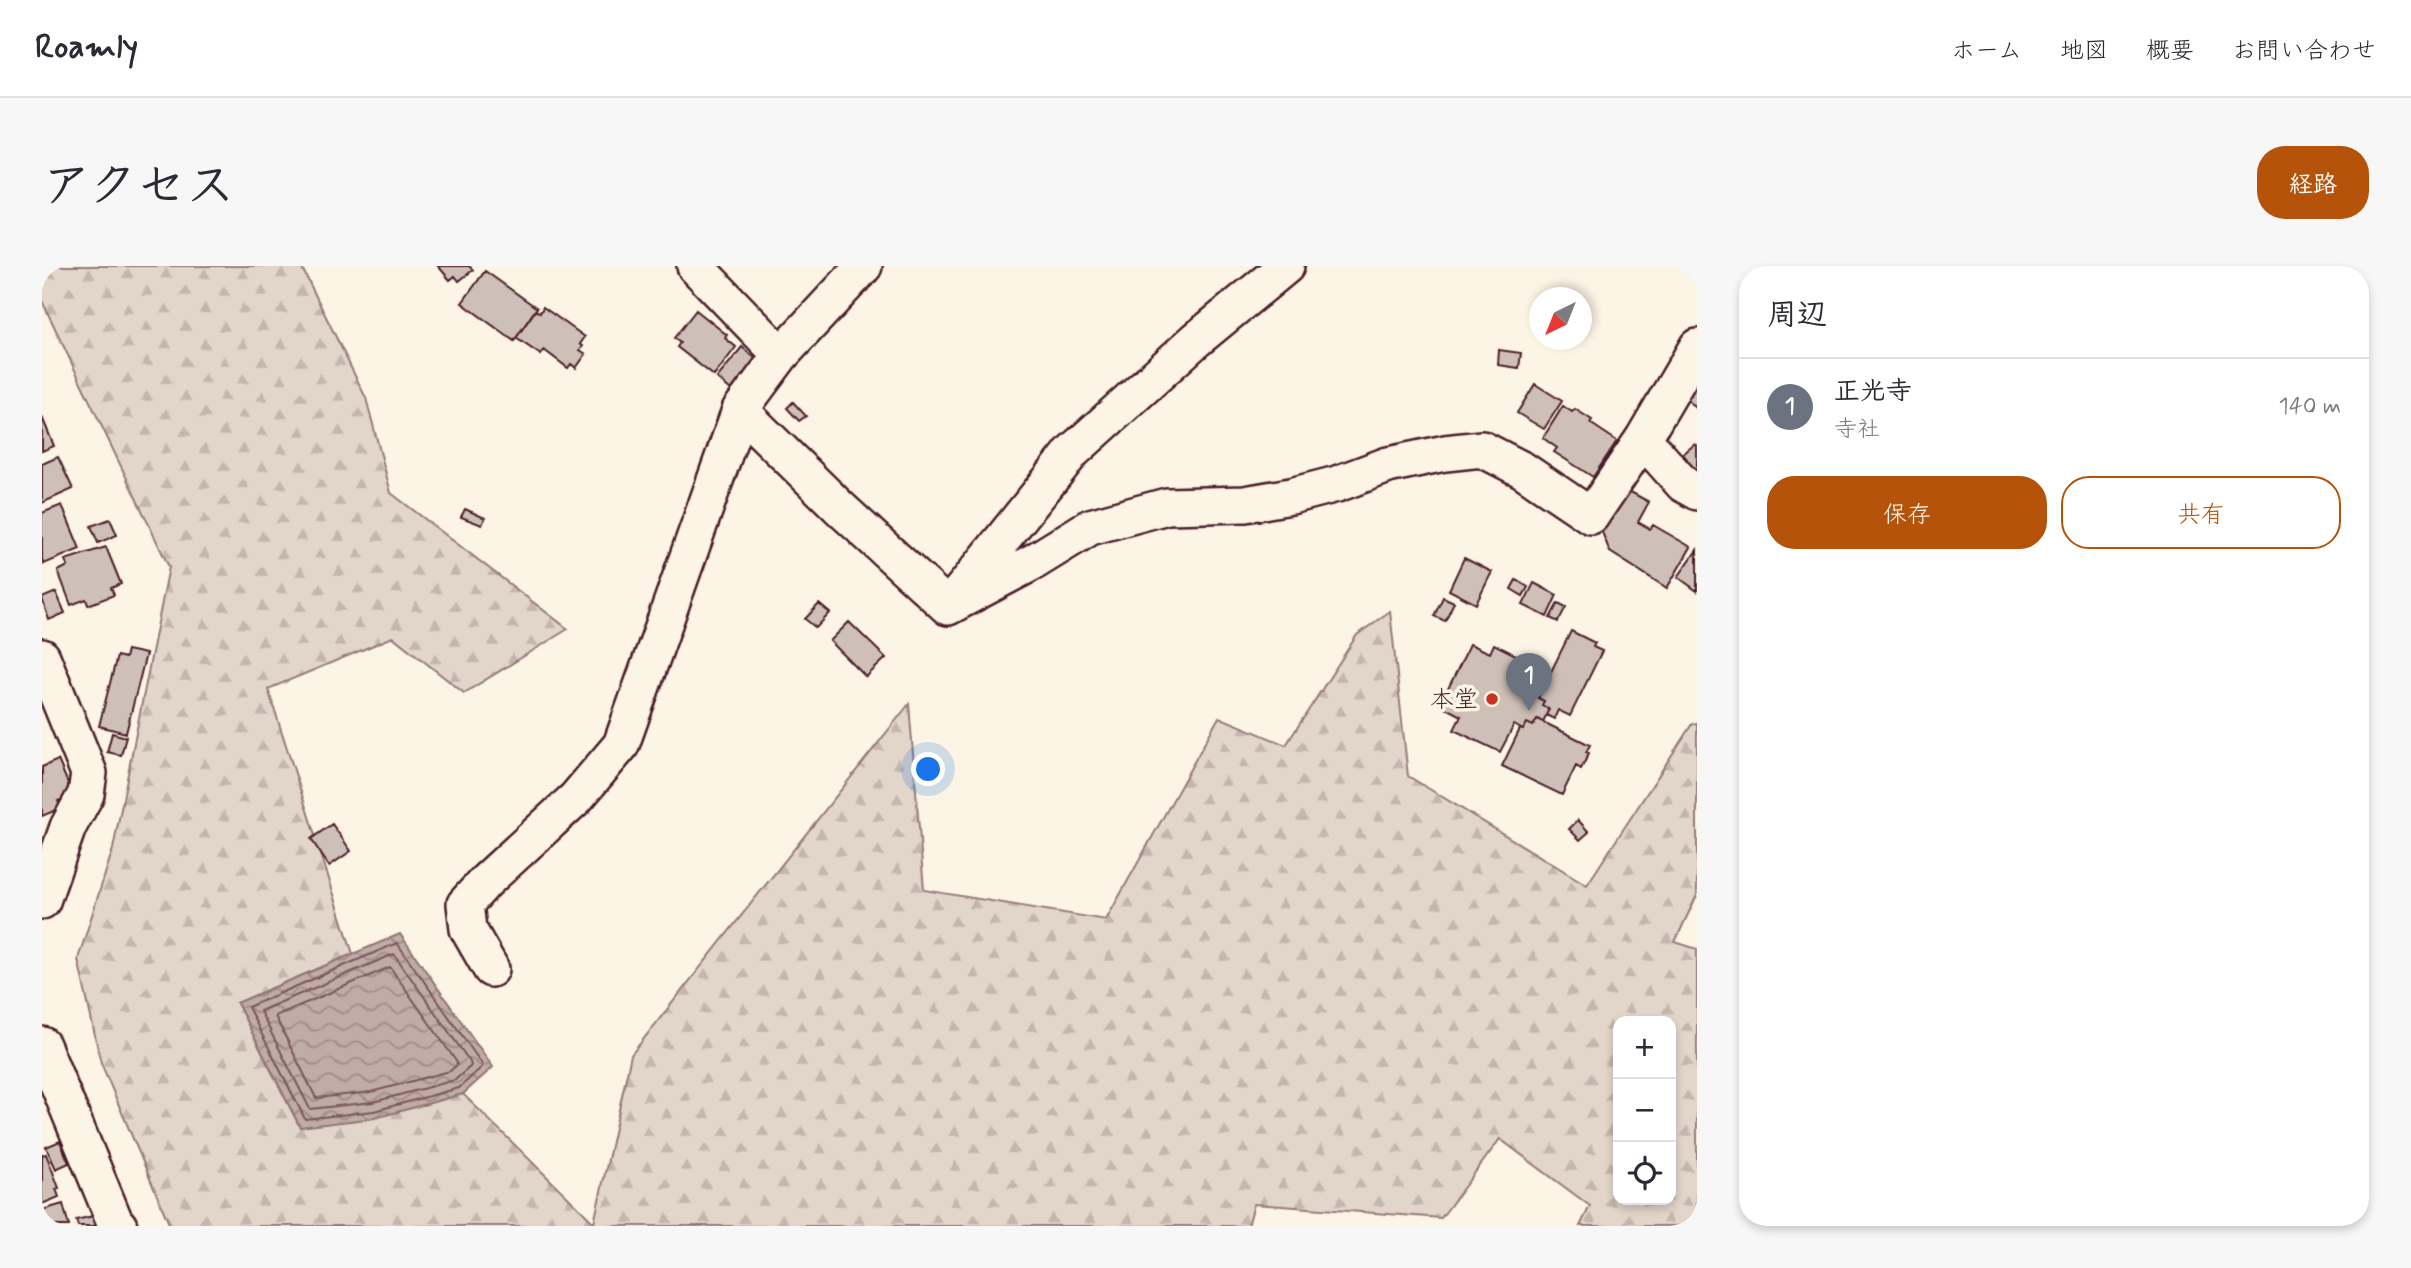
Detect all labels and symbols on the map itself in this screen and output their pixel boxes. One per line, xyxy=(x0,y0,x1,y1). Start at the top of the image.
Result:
north arrow xyxy=(1529,287,1592,350)
pin: 1 xyxy=(1506,653,1552,711)
place label: 本堂 xyxy=(1430,685,1478,716)
marker: 本堂 xyxy=(1484,691,1500,707)
your location xyxy=(911,752,945,786)

